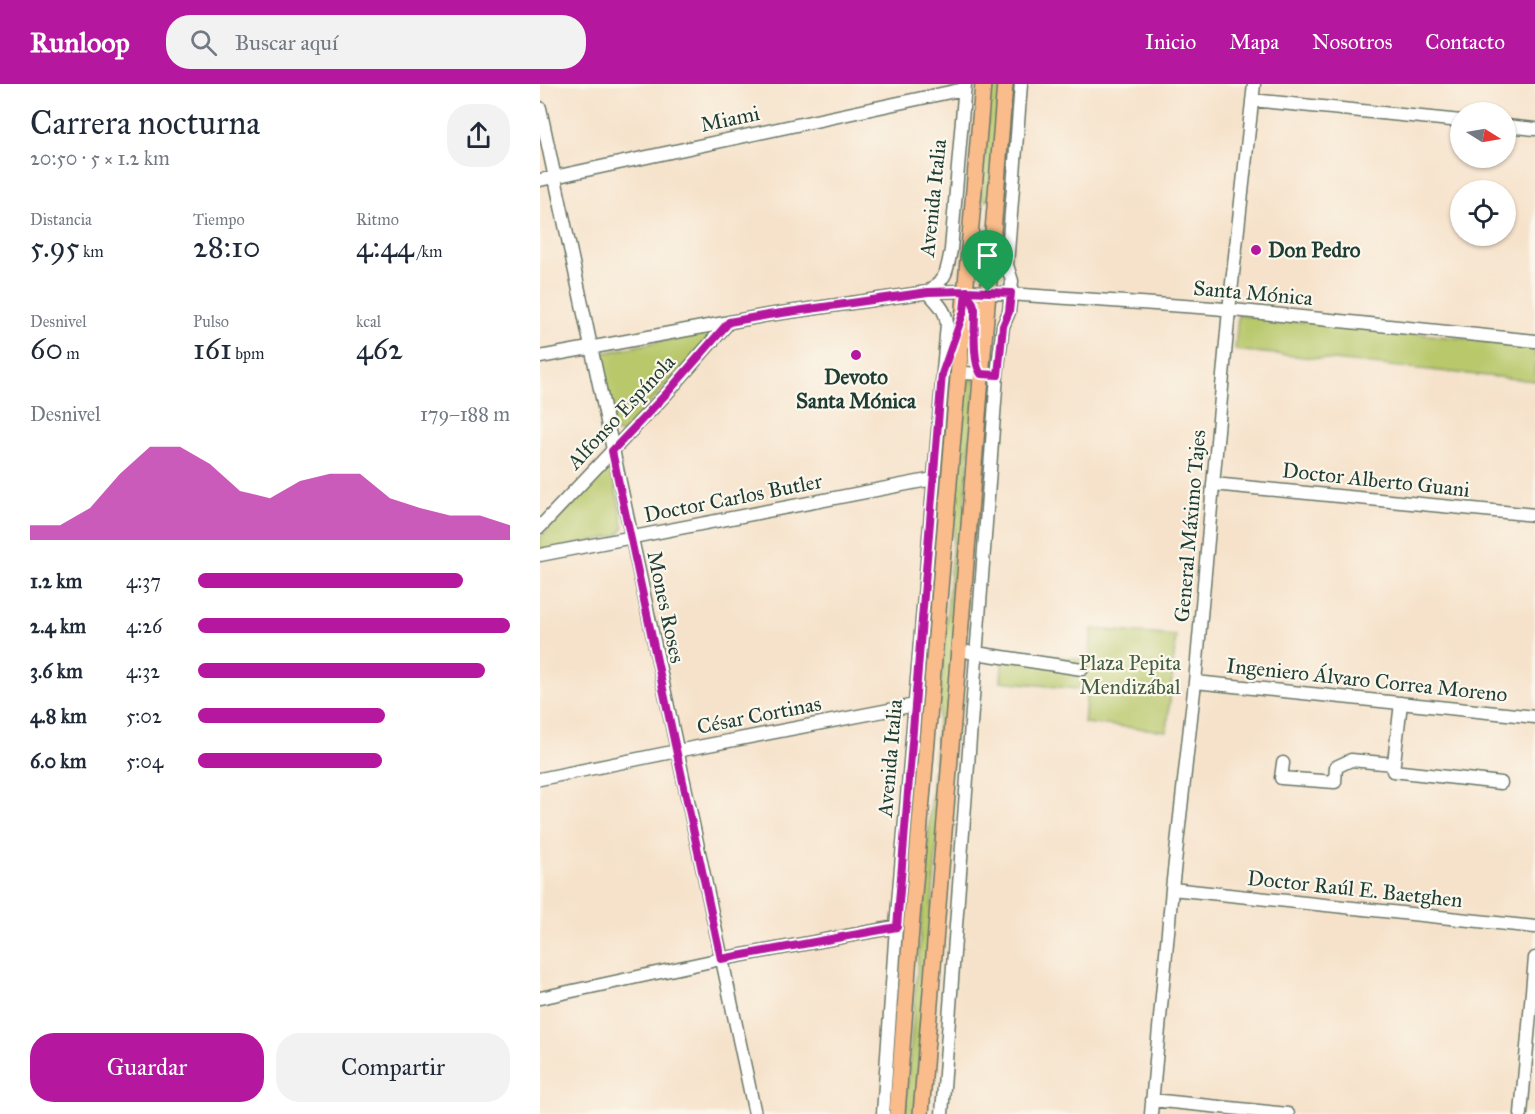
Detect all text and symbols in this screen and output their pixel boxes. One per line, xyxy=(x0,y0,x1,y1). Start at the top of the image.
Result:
search box xyxy=(166,15,586,69)
text: Runloop xyxy=(30,25,130,60)
icon: search xyxy=(187,26,220,59)
text: Buscar aquí xyxy=(235,29,338,56)
text: Inicio xyxy=(1145,29,1196,55)
text: Mapa xyxy=(1229,29,1279,55)
text: Nosotros xyxy=(1312,29,1392,55)
text: Contacto xyxy=(1425,29,1505,55)
street label: Miami xyxy=(698,100,762,138)
north arrow xyxy=(1450,102,1516,168)
map controls xyxy=(1450,102,1516,246)
text: Carrera nocturna xyxy=(30,103,260,143)
button: share xyxy=(447,104,510,167)
street label: Avenida Italia xyxy=(914,138,952,259)
text: 20:50 · 5 × 1.2 km xyxy=(30,146,170,170)
button: locate xyxy=(1450,180,1516,246)
text: Distancia xyxy=(30,210,92,229)
text: Tiempo xyxy=(193,210,245,229)
text: Ritmo xyxy=(356,210,399,229)
text: 5.95 xyxy=(30,229,79,265)
text: 28:10 xyxy=(193,229,261,265)
text: 4:44 xyxy=(356,229,414,265)
pin xyxy=(962,230,1013,292)
place label: Don Pedro xyxy=(1268,237,1361,263)
icon: arrive xyxy=(971,239,1004,272)
text: km xyxy=(79,242,104,261)
text: /km xyxy=(414,242,442,261)
marker: Don Pedro xyxy=(1249,243,1263,257)
street label: Santa Mónica xyxy=(1192,275,1314,311)
text: Desnivel xyxy=(30,312,86,331)
text: Pulso xyxy=(193,312,229,331)
text: kcal xyxy=(356,312,381,331)
text: 60 xyxy=(30,331,63,367)
text: 161 xyxy=(193,331,232,367)
text: 462 xyxy=(356,331,403,367)
text: m xyxy=(63,344,80,363)
text: bpm xyxy=(232,344,264,363)
marker: Devoto Santa Mónica xyxy=(849,348,863,362)
street label: Alfonso Espínola xyxy=(561,349,681,475)
place label: Devoto Santa Mónica xyxy=(796,364,917,414)
text: Desnivel xyxy=(30,402,101,426)
text: 179–188 m xyxy=(420,402,510,426)
street label: General Máximo Tajes xyxy=(1169,429,1211,623)
street label: Doctor Alberto Guani xyxy=(1281,457,1471,503)
street label: Doctor Carlos Butler xyxy=(642,468,824,528)
street label: Mones Roses xyxy=(641,549,691,665)
text: 1.2 km xyxy=(30,569,82,593)
text: 4:37 xyxy=(126,569,161,593)
text: 2.4 km xyxy=(30,614,86,638)
text: 4:26 xyxy=(126,614,162,638)
park label: Plaza Pepita Mendizábal xyxy=(1079,650,1181,700)
street label: Ingeniero Álvaro Correa Moreno xyxy=(1225,652,1509,708)
text: 3.6 km xyxy=(30,659,83,683)
text: 4:32 xyxy=(126,659,160,683)
street label: César Cortinas xyxy=(695,690,823,740)
street label: Avenida Italia xyxy=(872,698,908,819)
text: 4.8 km xyxy=(30,704,87,728)
text: 5:02 xyxy=(126,704,162,728)
text: 6.0 km xyxy=(30,749,86,773)
text: 5:04 xyxy=(126,749,163,773)
street label: Doctor Raúl E. Baetghen xyxy=(1246,865,1464,913)
button: Guardar xyxy=(30,1033,264,1102)
button: Compartir xyxy=(276,1033,510,1102)

